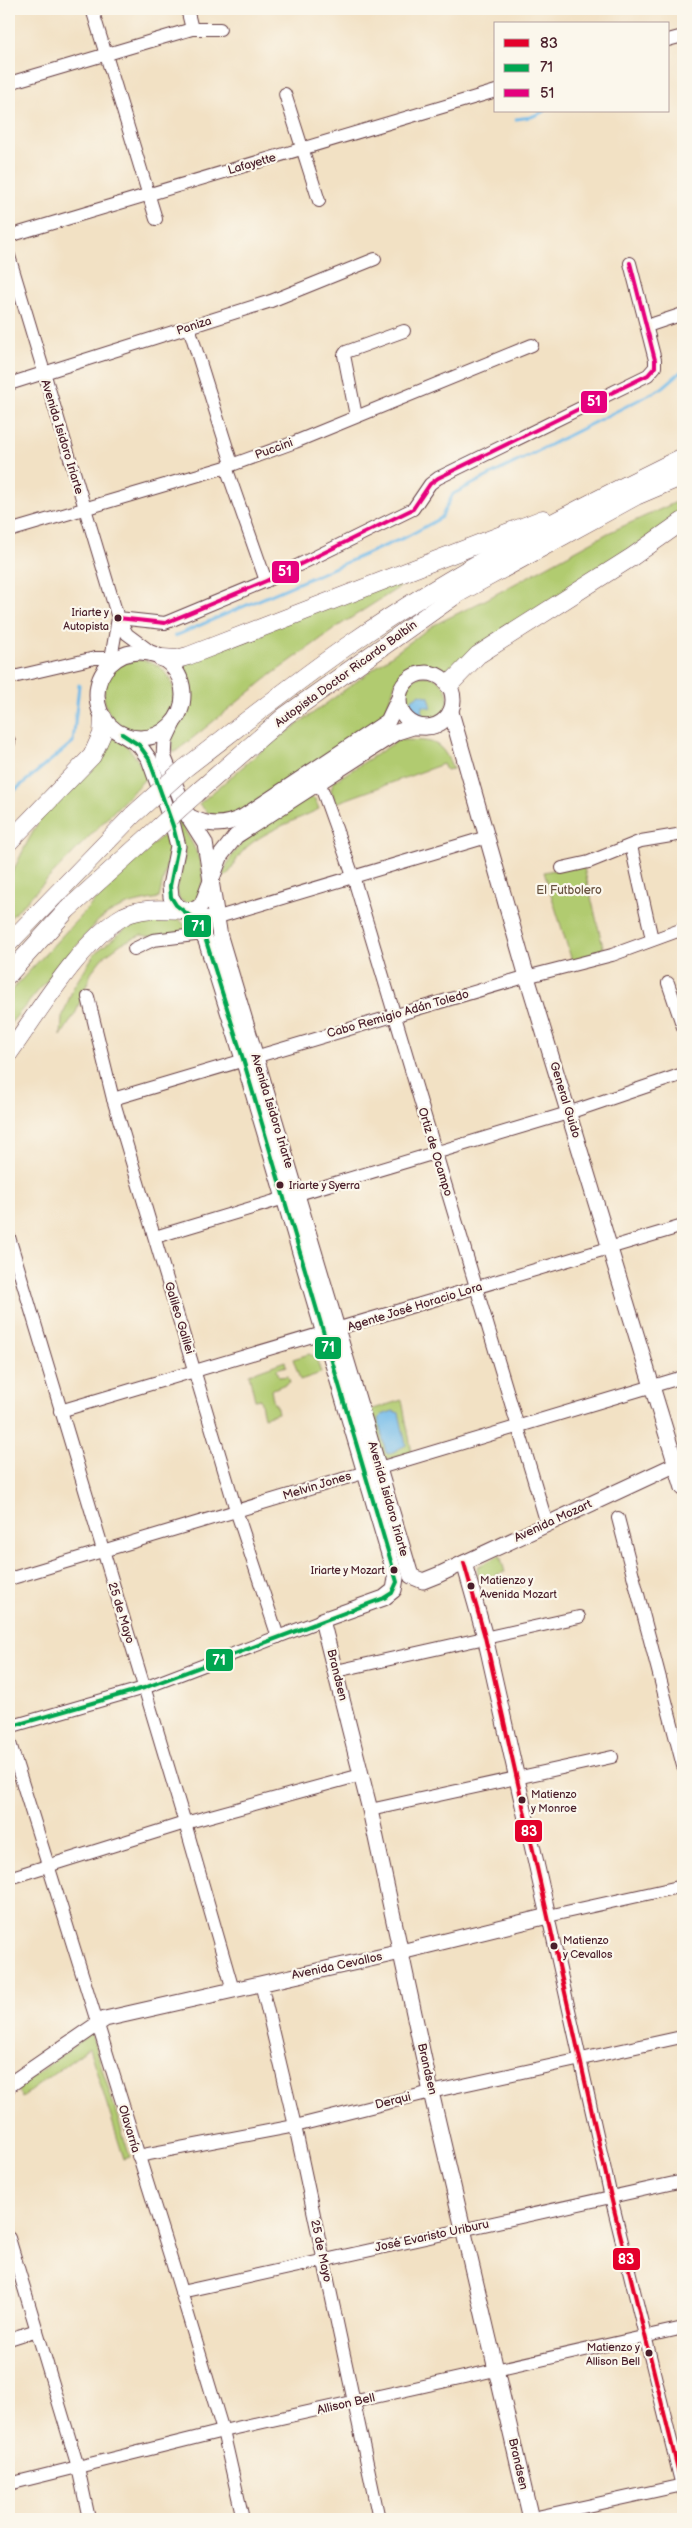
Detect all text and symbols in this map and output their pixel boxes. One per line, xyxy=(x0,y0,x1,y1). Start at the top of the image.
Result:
legend xyxy=(494,22,670,112)
text: 83 xyxy=(540,34,558,53)
text: 71 xyxy=(540,58,553,77)
text: 51 xyxy=(540,84,554,103)
street label: Lafayette xyxy=(226,150,278,178)
street label: Paniza xyxy=(175,313,214,339)
street label: Avenida Isidoro Iriarte xyxy=(37,378,87,496)
line badge: 51 xyxy=(580,390,608,414)
text: 51 xyxy=(587,393,601,410)
street label: Puccini xyxy=(253,435,295,463)
line badge: 51 xyxy=(271,560,300,584)
text: 51 xyxy=(278,563,292,580)
place label: Iriarte y Autopista xyxy=(63,606,109,633)
marker: Iriarte y Autopista xyxy=(113,613,123,623)
street label: Autopista Doctor Ricardo Balbín xyxy=(272,617,420,731)
park label: El Futbolero xyxy=(536,883,602,898)
line badge: 71 xyxy=(183,914,212,938)
text: 71 xyxy=(191,918,205,935)
street label: Cabo Remigio Adán Toledo xyxy=(325,986,471,1041)
street label: Avenida Isidoro Iriarte xyxy=(247,1052,297,1170)
street label: General Guido xyxy=(546,1060,584,1140)
street label: Ortiz de Ocampo xyxy=(414,1106,456,1198)
place label: Iriarte y Syerra xyxy=(289,1179,360,1192)
marker: Iriarte y Syerra xyxy=(275,1180,285,1190)
street label: Agente José Horacio Lora xyxy=(346,1279,484,1335)
street label: Galileo Galilei xyxy=(161,1280,197,1356)
line badge: 71 xyxy=(314,1336,342,1360)
text: 71 xyxy=(321,1339,335,1356)
street label: Avenida Isidoro Iriarte xyxy=(364,1440,412,1558)
street label: Melvin Jones xyxy=(281,1468,353,1504)
street label: Avenida Mozart xyxy=(512,1496,594,1546)
place label: Iriarte y Mozart xyxy=(311,1564,386,1577)
marker: Iriarte y Mozart xyxy=(389,1565,399,1575)
place label: Matienzo y Avenida Mozart xyxy=(480,1574,557,1601)
street label: 25 de Mayo xyxy=(105,1580,138,1646)
marker: Matienzo y Avenida Mozart xyxy=(466,1581,476,1591)
line badge: 71 xyxy=(205,1648,234,1672)
street label: Brandsen xyxy=(323,1648,351,1703)
text: 71 xyxy=(212,1652,226,1669)
place label: Matienzo y Monroe xyxy=(530,1788,577,1815)
marker: Matienzo y Monroe xyxy=(517,1795,527,1805)
line badge: 83 xyxy=(514,1819,543,1843)
text: 83 xyxy=(521,1823,537,1840)
place label: Matienzo y Cevallos xyxy=(562,1934,613,1961)
marker: Matienzo y Cevallos xyxy=(549,1941,559,1951)
street label: Avenida Cevallos xyxy=(290,1949,384,1983)
street label: Brandsen xyxy=(414,2042,440,2097)
street label: Derqui xyxy=(374,2089,413,2113)
street label: Olavarría xyxy=(115,2103,143,2155)
street label: José Evaristo Uriburu xyxy=(374,2217,490,2255)
street label: 25 de Mayo xyxy=(307,2218,335,2284)
line badge: 83 xyxy=(612,2247,641,2271)
text: 83 xyxy=(618,2251,634,2268)
place label: Matienzo y Allison Bell xyxy=(586,2341,640,2368)
marker: Matienzo y Allison Bell xyxy=(644,2348,654,2358)
street label: Allison Bell xyxy=(316,2390,376,2418)
street label: Brandsen xyxy=(505,2437,531,2492)

